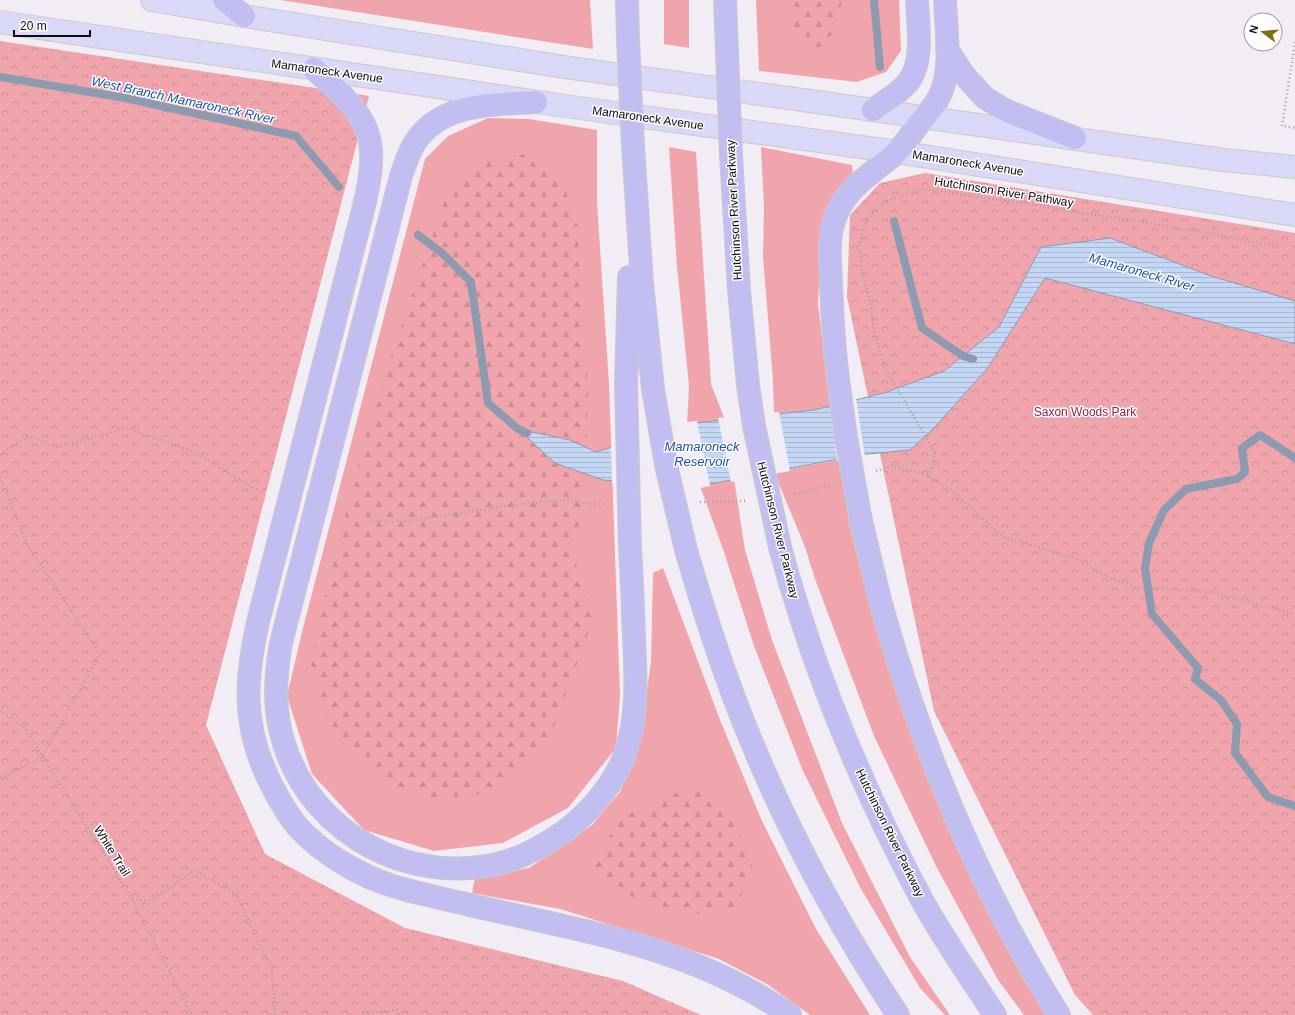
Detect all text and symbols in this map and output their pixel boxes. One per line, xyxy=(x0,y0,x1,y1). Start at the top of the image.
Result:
scale bar xyxy=(14,12,90,38)
north arrow xyxy=(1243,12,1283,52)
text: 20 m xyxy=(20,19,47,33)
text: N xyxy=(1247,24,1260,35)
street label: Mamaroneck Avenue xyxy=(270,56,384,86)
water label: West Branch Mamaroneck River xyxy=(90,73,277,127)
street label: Mamaroneck Avenue xyxy=(591,103,705,133)
street label: Hutchinson River Parkway xyxy=(723,139,745,281)
street label: Mamaroneck Avenue xyxy=(911,147,1025,179)
street label: Hutchinson River Pathway xyxy=(933,174,1075,210)
water label: Mamaroneck River xyxy=(1087,250,1197,294)
park label: Saxon Woods Park xyxy=(1034,405,1137,419)
water label: Mamaroneck Reservoir xyxy=(664,439,741,469)
street label: Hutchinson River Parkway xyxy=(754,460,802,600)
street label: Hutchinson River Parkway xyxy=(853,767,927,899)
street label: White Trail xyxy=(91,823,133,879)

